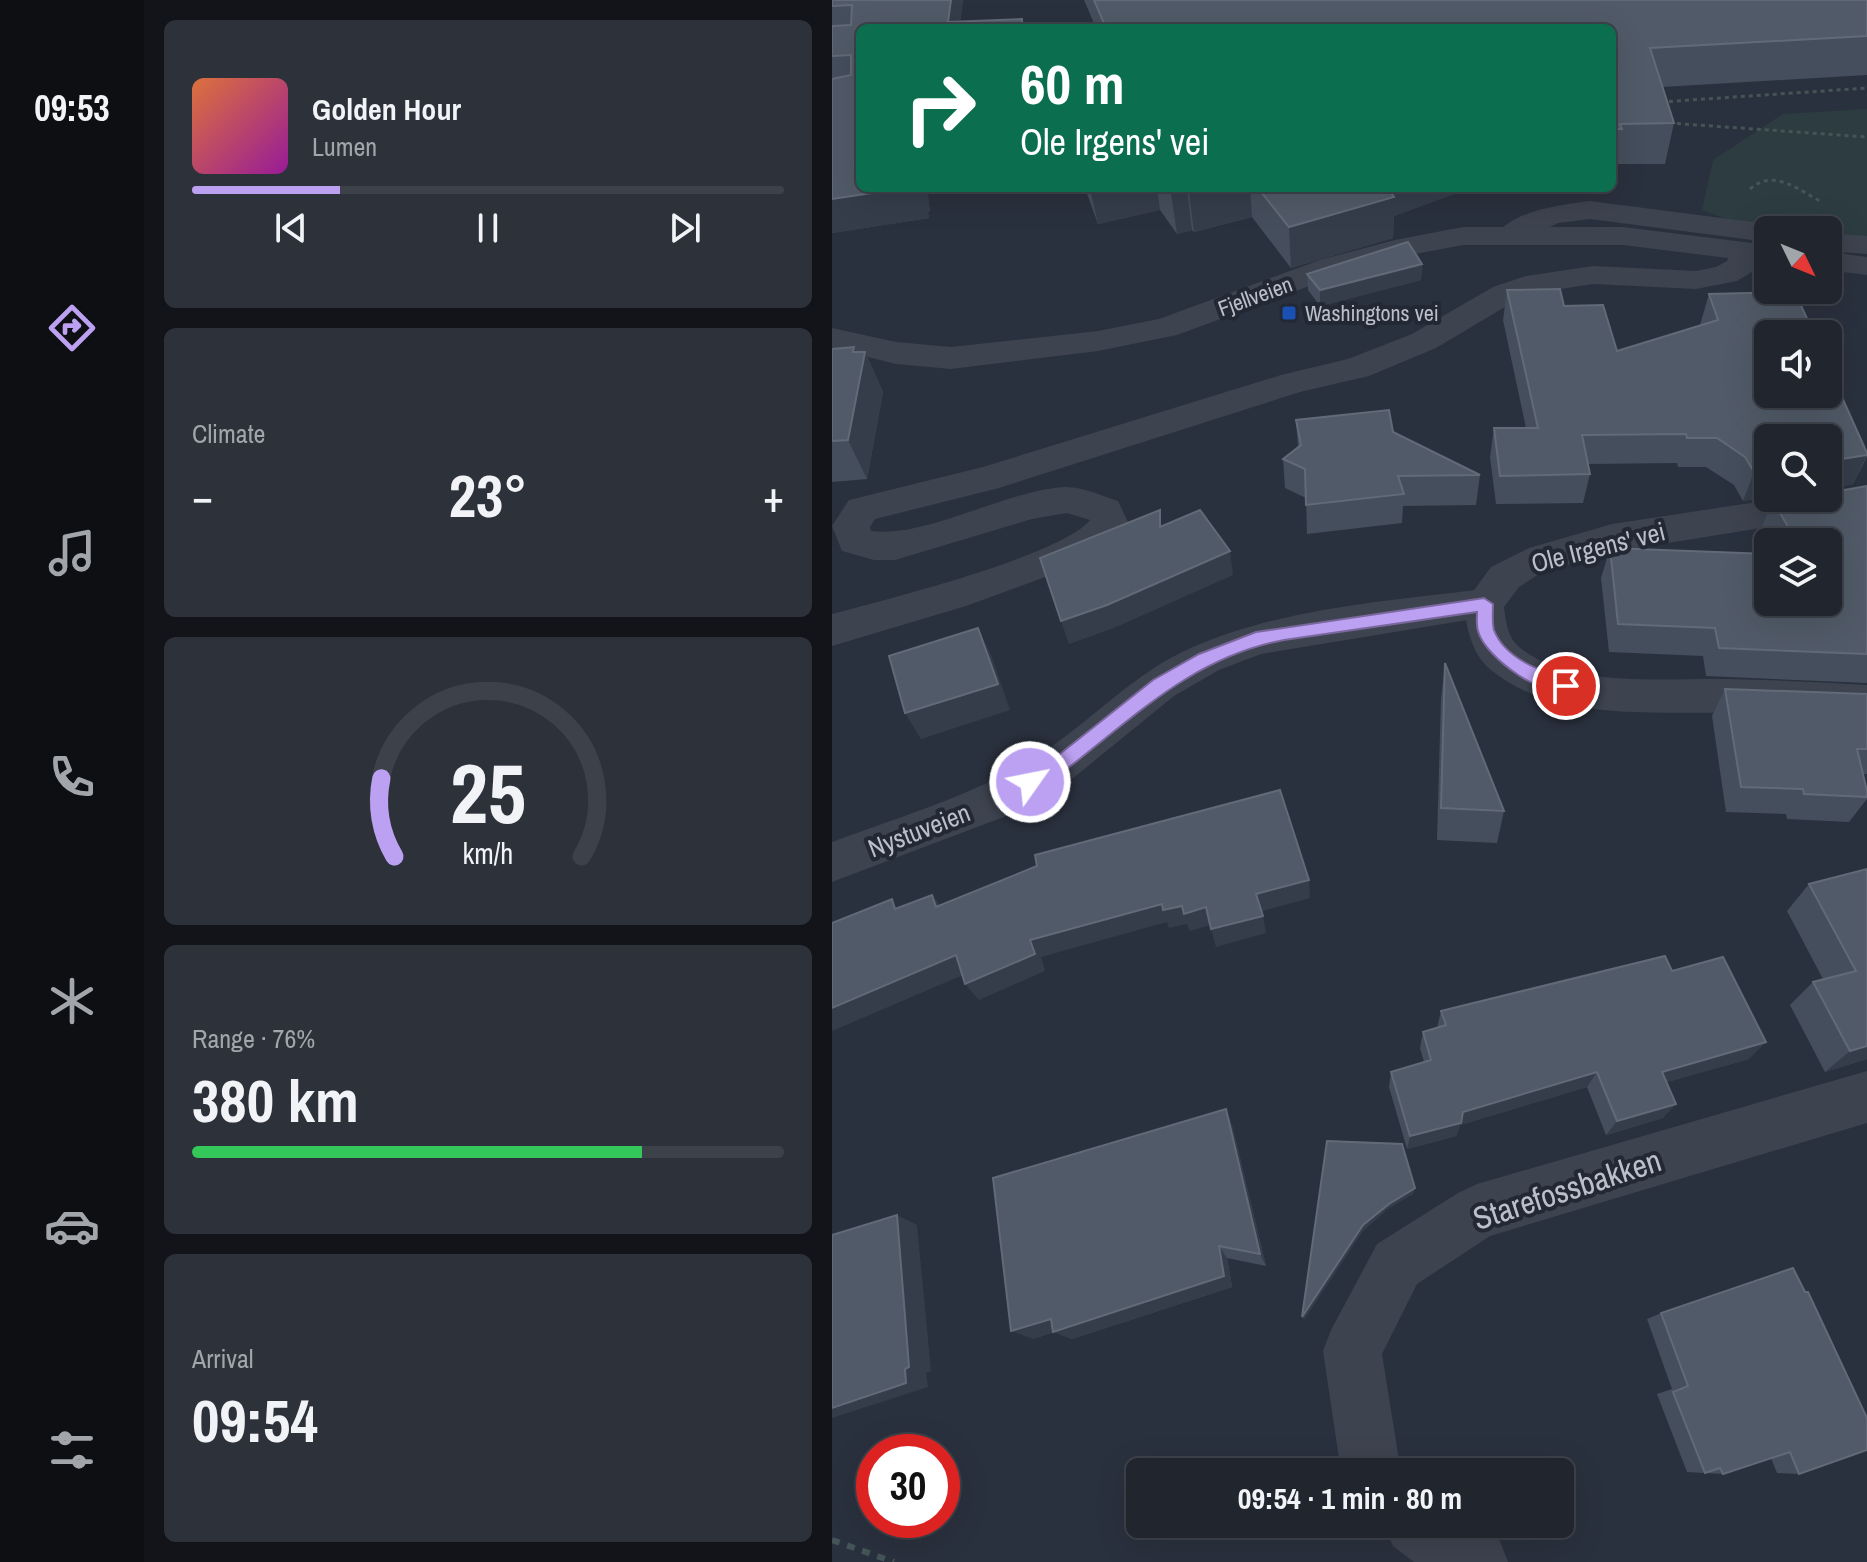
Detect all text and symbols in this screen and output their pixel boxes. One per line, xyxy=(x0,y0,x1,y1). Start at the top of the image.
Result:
text: 60 m xyxy=(1020,46,1125,121)
icon: right xyxy=(888,56,992,160)
text: 09:53 xyxy=(34,84,110,132)
text: Golden Hour xyxy=(312,89,461,129)
text: Ole Irgens' vei xyxy=(1020,118,1209,166)
text: Lumen xyxy=(312,129,377,164)
icon: previous xyxy=(269,206,313,250)
icon: pause xyxy=(466,206,510,250)
icon: next xyxy=(663,206,707,250)
north arrow xyxy=(1754,216,1842,304)
map controls xyxy=(1754,216,1842,616)
street label: Fjellveien xyxy=(1214,269,1296,323)
place label: Washingtons vei xyxy=(1305,298,1439,328)
icon: directions xyxy=(44,300,100,356)
marker: Washingtons vei xyxy=(1280,304,1298,322)
button: sound xyxy=(1754,320,1842,408)
text: Climate xyxy=(192,416,265,451)
button: search xyxy=(1754,424,1842,512)
text: 23° xyxy=(449,455,527,536)
text: − xyxy=(192,466,213,526)
text: + xyxy=(763,466,784,526)
street label: Ole Irgens' vei xyxy=(1527,513,1669,581)
icon: music xyxy=(44,525,100,581)
button: layers xyxy=(1754,528,1842,616)
pin xyxy=(1532,652,1600,720)
icon: arrive xyxy=(1544,664,1588,708)
text: 25 xyxy=(450,737,526,849)
position arrow xyxy=(988,740,1072,824)
icon: phone xyxy=(44,749,100,805)
street label: Nystuveien xyxy=(863,795,975,865)
text: km/h xyxy=(463,834,513,873)
icon: climate xyxy=(44,973,100,1029)
text: Range · 76% xyxy=(192,1021,315,1056)
text: 380 km xyxy=(192,1060,359,1141)
street label: Starefossbakken xyxy=(1467,1138,1667,1240)
icon: car xyxy=(44,1198,100,1254)
text: Arrival xyxy=(192,1341,254,1376)
text: 09:54 xyxy=(192,1380,318,1461)
icon: filters xyxy=(44,1422,100,1478)
speed limit sign: 30 xyxy=(856,1434,960,1538)
text: 09:54 · 1 min · 80 m xyxy=(1238,1478,1462,1518)

